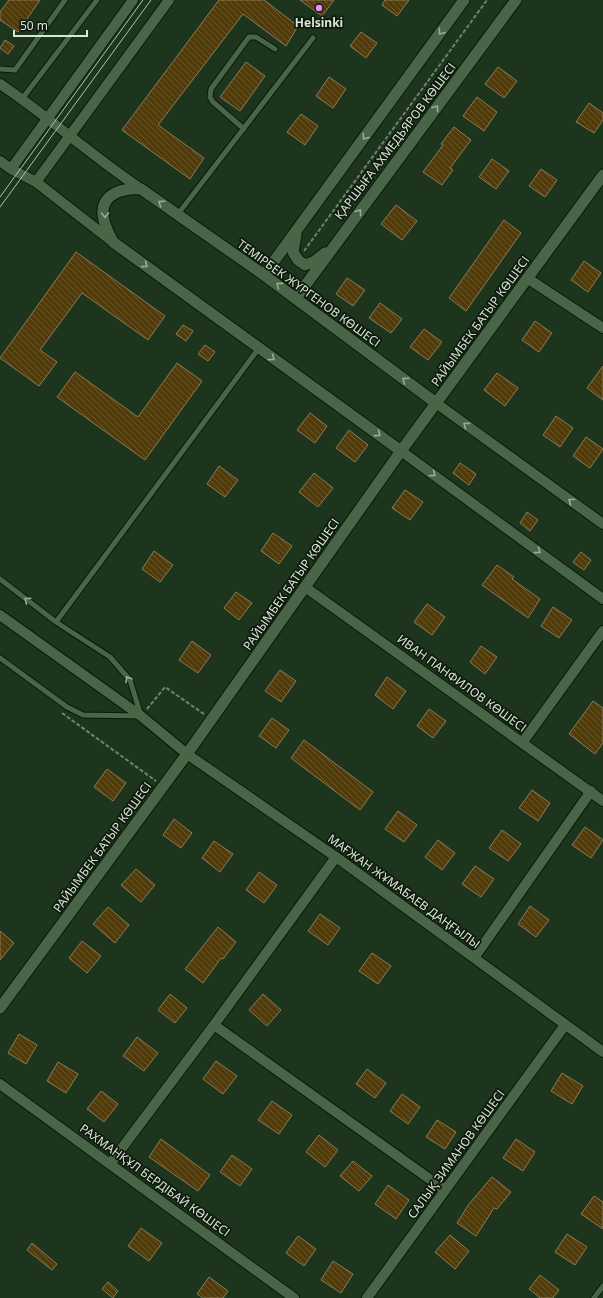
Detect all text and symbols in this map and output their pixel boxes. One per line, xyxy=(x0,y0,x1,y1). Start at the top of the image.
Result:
marker: Helsinki xyxy=(314,3,324,13)
scale bar xyxy=(14,12,87,38)
place label: Helsinki xyxy=(295,14,343,31)
text: 50 m xyxy=(20,17,48,34)
one-way arrow xyxy=(439,27,446,34)
street label: ҚАРШЫҒА АХМЕДЬЯРОВ КӨШЕСІ xyxy=(330,59,460,223)
one-way arrow xyxy=(431,105,438,112)
one-way arrow xyxy=(362,133,370,140)
one-way arrow xyxy=(158,201,165,208)
one-way arrow xyxy=(354,209,362,216)
one-way arrow xyxy=(101,212,109,218)
street label: ТЕМІРБЕК ЖҮРГЕНОВ КӨШЕСІ xyxy=(234,235,384,351)
street label: РАЙЫМБЕК БАТЫР КӨШЕСІ xyxy=(427,252,533,390)
one-way arrow xyxy=(140,260,147,267)
one-way arrow xyxy=(276,283,283,290)
one-way arrow xyxy=(268,353,275,360)
one-way arrow xyxy=(403,378,410,385)
one-way arrow xyxy=(463,422,470,430)
one-way arrow xyxy=(373,429,380,436)
one-way arrow xyxy=(428,469,435,476)
one-way arrow xyxy=(569,499,576,506)
street label: РАЙЫМБЕК БАТЫР КӨШЕСІ xyxy=(239,515,343,653)
one-way arrow xyxy=(533,546,540,553)
one-way arrow xyxy=(24,597,31,604)
street label: ИВАН ПАНФИЛОВ КӨШЕСІ xyxy=(394,630,530,736)
one-way arrow xyxy=(126,676,133,683)
street label: РАЙЫМБЕК БАТЫР КӨШЕСІ xyxy=(49,778,155,916)
street label: МАҒЖАН ЖҰМАБАЕВ ДАҢҒЫЛЫ xyxy=(324,830,484,952)
street label: САЛЫҚ ЗИМАНОВ КӨШЕСІ xyxy=(403,1086,509,1222)
street label: РАХМАНҚҰЛ БЕРДІБАЙ КӨШЕСІ xyxy=(76,1120,234,1240)

